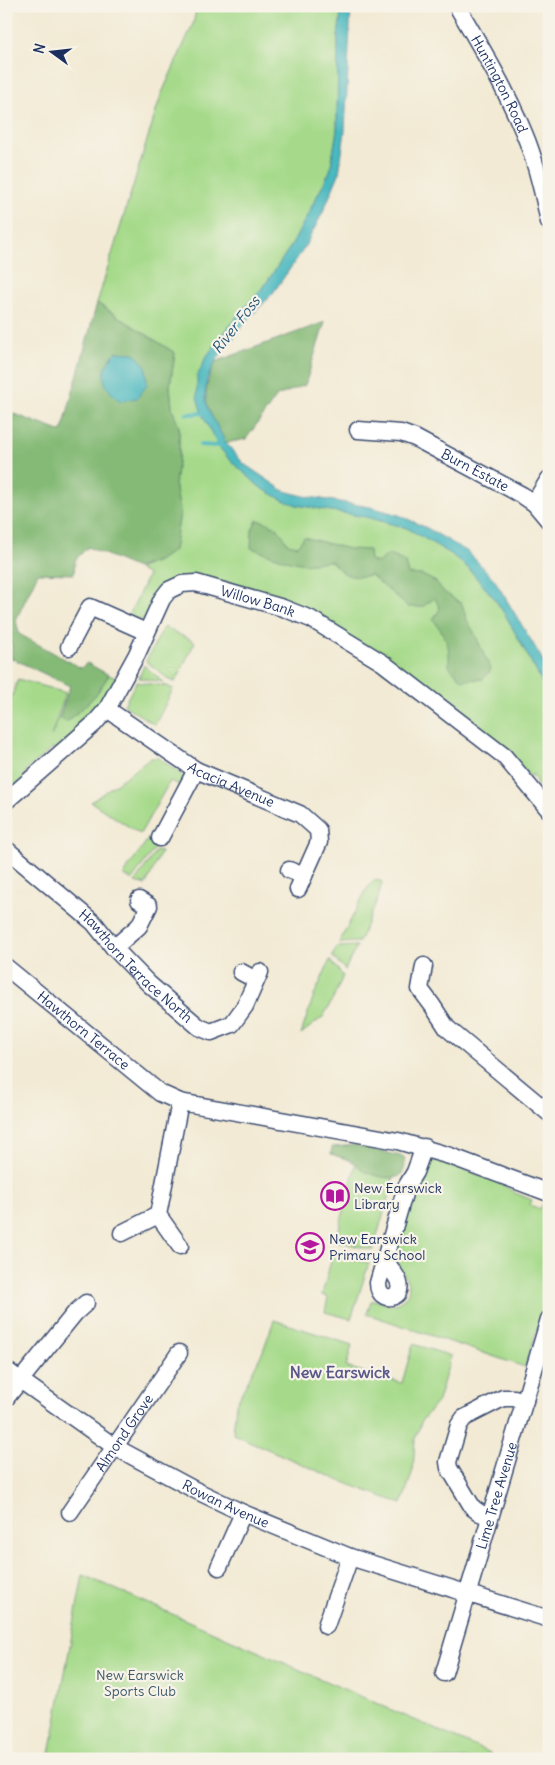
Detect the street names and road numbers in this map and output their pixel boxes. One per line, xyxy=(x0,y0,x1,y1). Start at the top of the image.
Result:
street label: Huntington Road xyxy=(467,32,532,135)
street label: Burn Estate xyxy=(438,445,512,495)
street label: Willow Bank xyxy=(218,582,298,621)
street label: Acacia Avenue xyxy=(184,758,277,811)
street label: Hawthorn Terrace North xyxy=(75,905,196,1026)
street label: Hawthorn Terrace xyxy=(33,987,133,1074)
street label: Almond Grove xyxy=(91,1391,157,1475)
street label: Lime Tree Avenue xyxy=(472,1440,521,1551)
street label: Rowan Avenue xyxy=(179,1476,272,1532)

